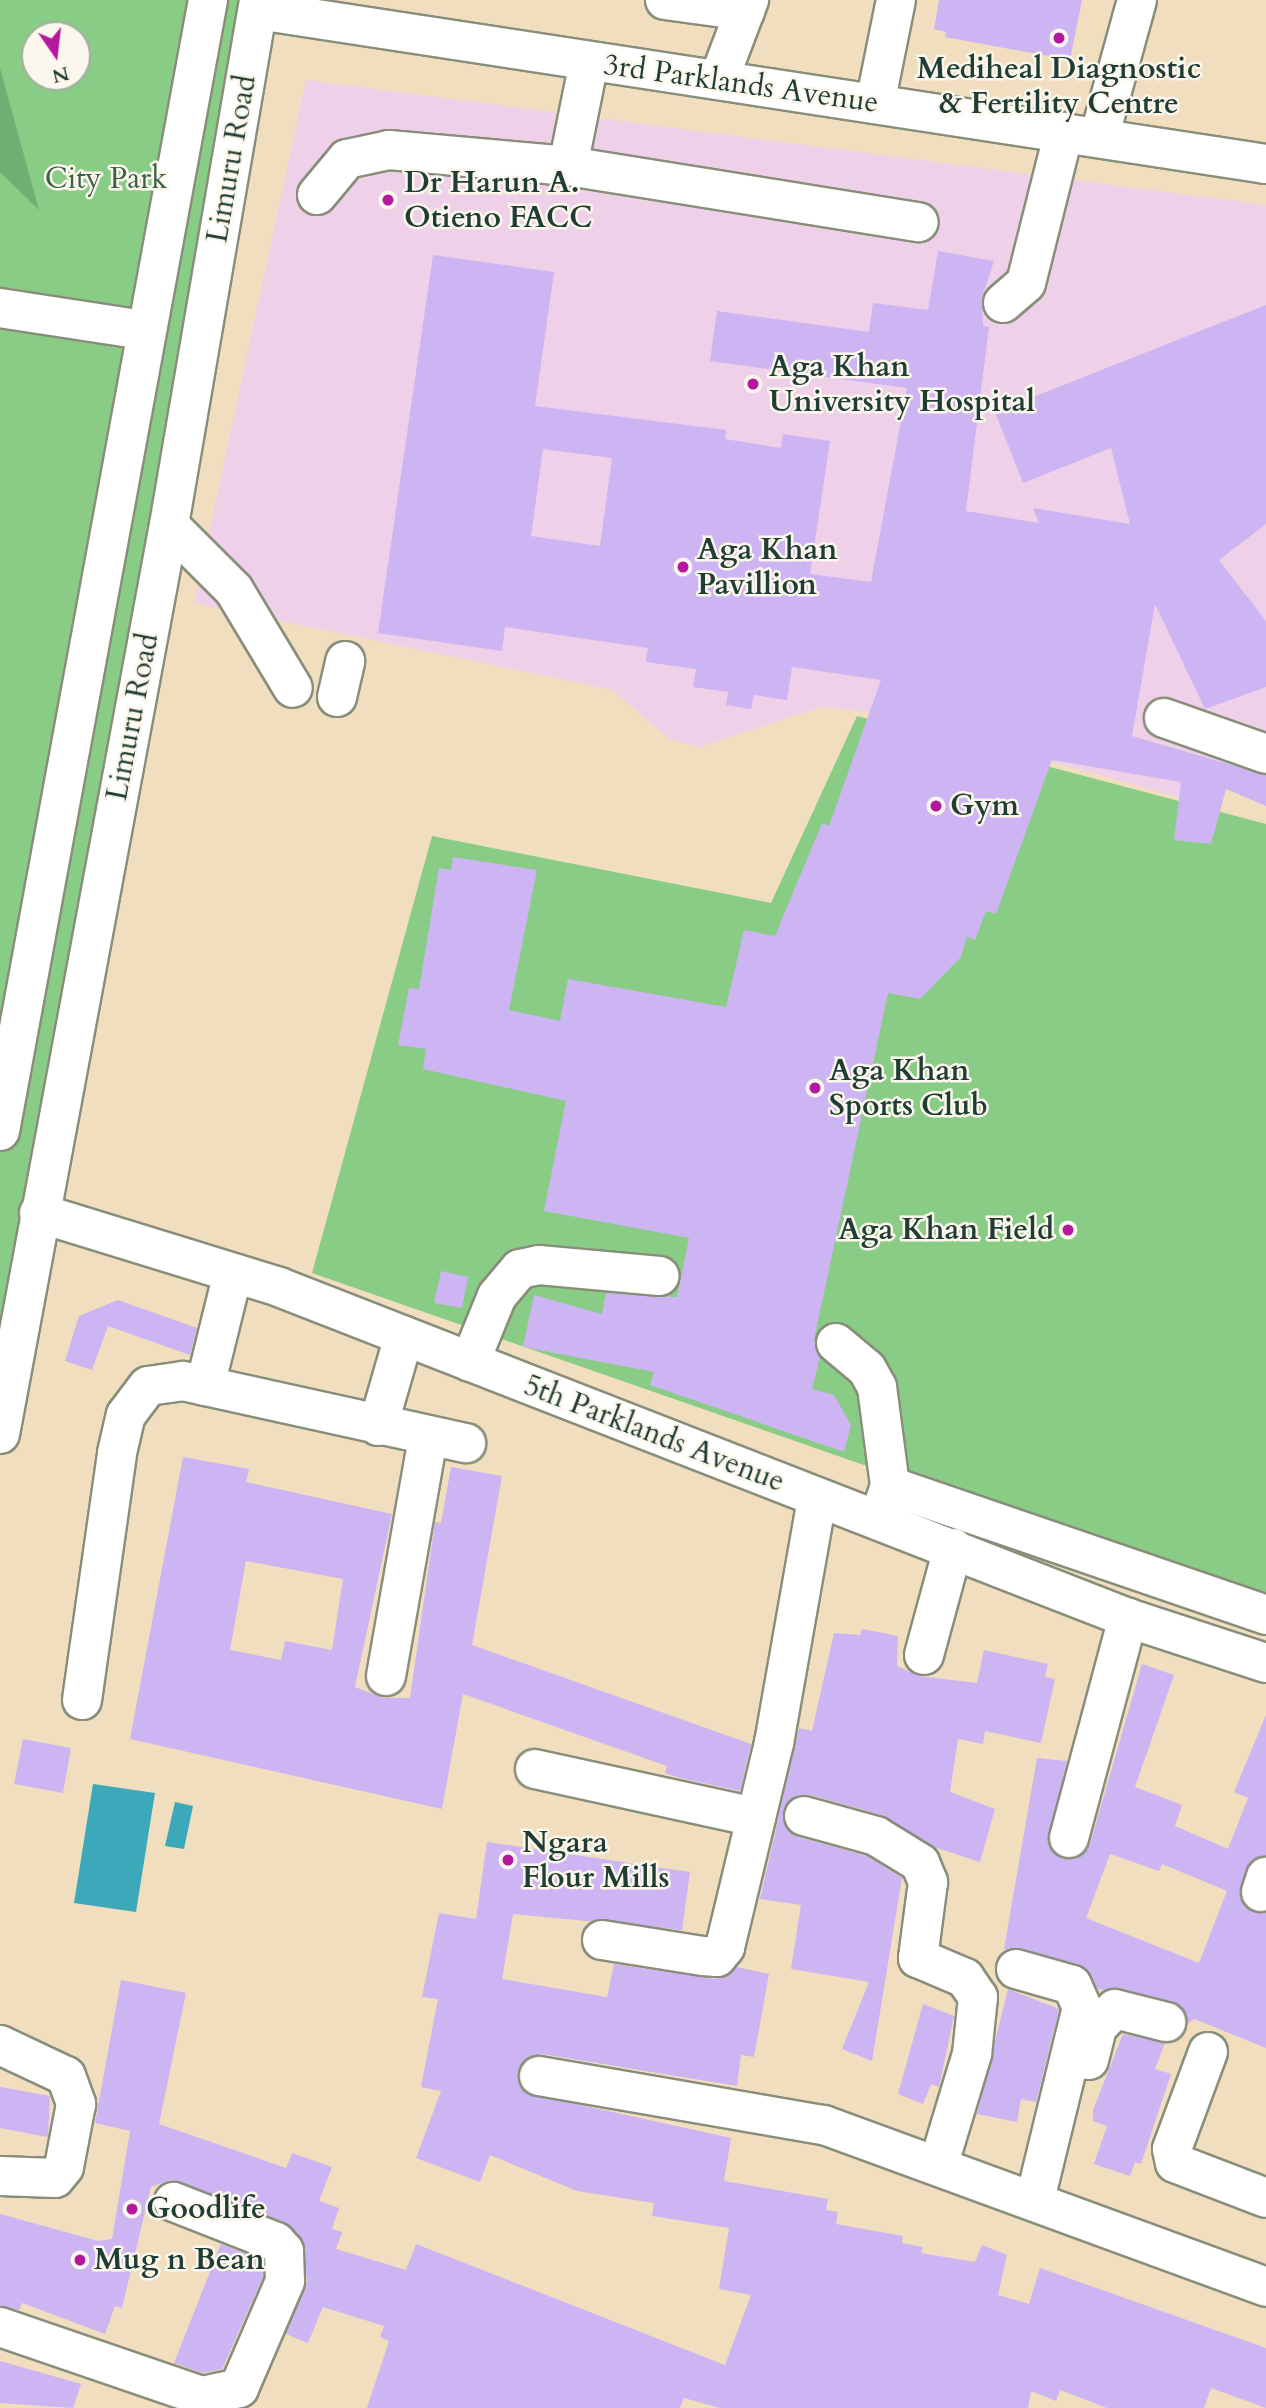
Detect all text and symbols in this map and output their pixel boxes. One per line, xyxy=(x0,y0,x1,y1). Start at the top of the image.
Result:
north arrow xyxy=(21,21,91,91)
marker: Mediheal Diagnostic & Fertility Centre xyxy=(1049,28,1069,48)
street label: 3rd Parklands Avenue xyxy=(601,47,881,121)
place label: Mediheal Diagnostic & Fertility Centre xyxy=(917,51,1201,122)
text: N xyxy=(49,60,72,89)
street label: Limuru Road xyxy=(200,72,264,246)
park label: City Park xyxy=(45,161,167,197)
place label: Dr Harun A. Otieno FACC xyxy=(404,165,593,235)
marker: Dr Harun A. Otieno FACC xyxy=(378,190,398,210)
place label: Aga Khan University Hospital xyxy=(769,349,1035,420)
marker: Aga Khan University Hospital xyxy=(743,374,763,394)
place label: Aga Khan Pavillion xyxy=(697,532,838,602)
marker: Aga Khan Pavillion xyxy=(675,559,691,575)
street label: Limuru Road xyxy=(99,630,167,804)
place label: Gym xyxy=(950,788,1019,824)
marker: Gym xyxy=(928,798,944,814)
place label: Aga Khan Sports Club xyxy=(829,1053,988,1124)
marker: Aga Khan Sports Club xyxy=(807,1080,823,1096)
place label: Aga Khan Field xyxy=(838,1212,1054,1248)
marker: Aga Khan Field xyxy=(1060,1222,1076,1238)
street label: 5th Parklands Avenue xyxy=(519,1368,789,1500)
place label: Ngara Flour Mills xyxy=(522,1825,670,1896)
marker: Ngara Flour Mills xyxy=(500,1852,516,1868)
place label: Goodlife xyxy=(146,2191,266,2227)
marker: Goodlife xyxy=(124,2201,140,2217)
place label: Mug n Bean xyxy=(94,2242,265,2278)
marker: Mug n Bean xyxy=(72,2252,88,2268)

